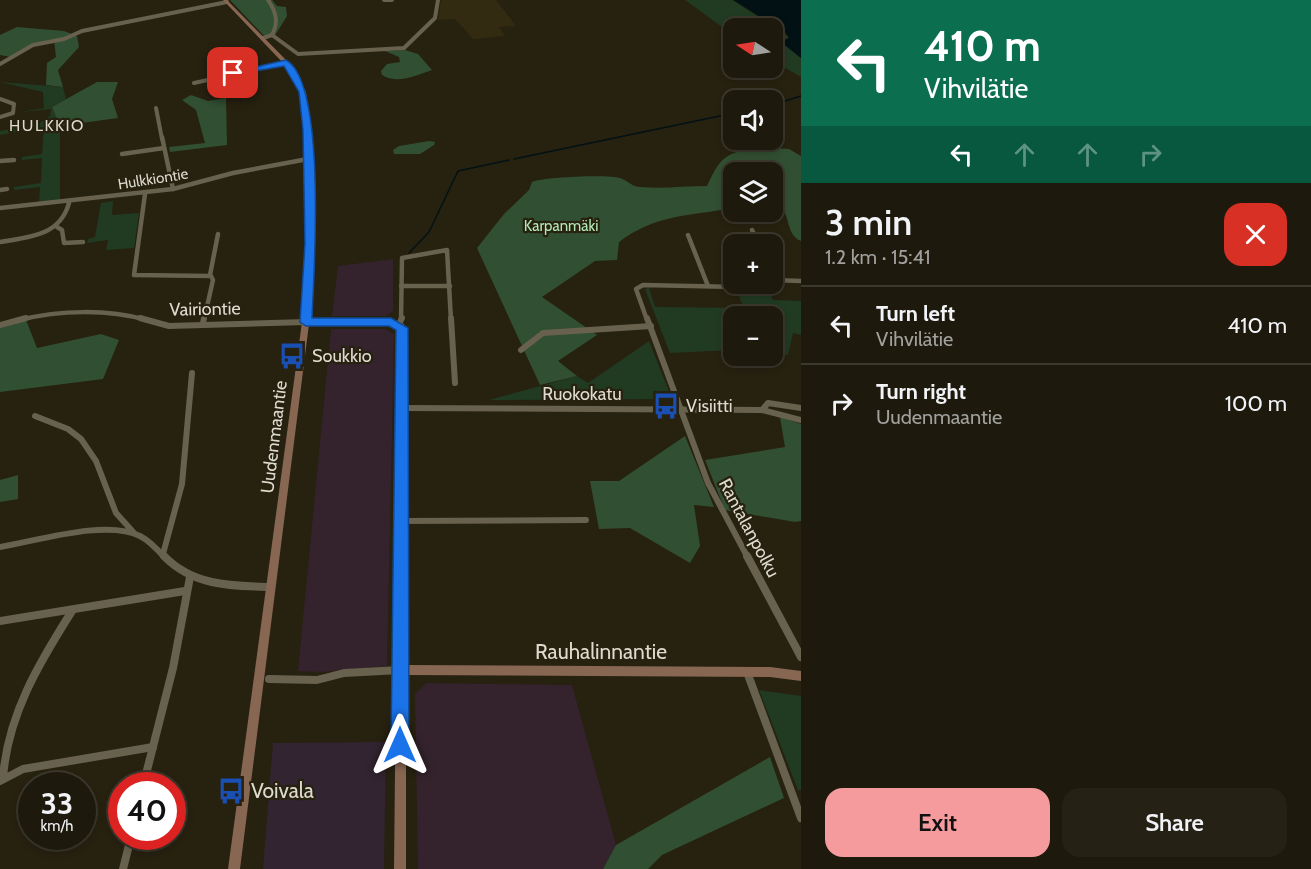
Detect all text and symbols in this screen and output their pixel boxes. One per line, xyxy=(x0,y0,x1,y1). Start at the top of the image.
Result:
north arrow xyxy=(723,18,783,78)
map controls xyxy=(723,18,783,366)
text: 410 m xyxy=(924,20,1041,72)
icon: left xyxy=(825,24,903,102)
pin xyxy=(207,47,258,98)
icon: arrive xyxy=(216,56,249,89)
text: Vihvilätie xyxy=(924,72,1028,105)
button: sound xyxy=(723,90,783,150)
district label: HULKKIO xyxy=(9,116,85,135)
icon: left xyxy=(945,138,978,171)
icon: ahead xyxy=(1008,138,1041,171)
icon: ahead xyxy=(1071,138,1104,171)
icon: right xyxy=(1134,138,1167,171)
button: layers xyxy=(723,162,783,222)
street label: Hulkkiontie xyxy=(117,165,190,193)
text: 3 min xyxy=(825,200,912,244)
button: close xyxy=(1224,203,1287,266)
park label: Karpanmäki xyxy=(524,217,598,235)
button: + xyxy=(723,234,783,294)
text: 1.2 km · 15:41 xyxy=(825,245,931,269)
street label: Vairiontie xyxy=(169,297,241,321)
text: Turn left xyxy=(876,300,955,327)
button: − xyxy=(723,306,783,366)
icon: left xyxy=(825,309,858,342)
text: 410 m xyxy=(1228,312,1287,339)
text: Vihvilätie xyxy=(876,327,953,351)
bus stop icon: Soukkio xyxy=(277,341,307,371)
place label: Soukkio xyxy=(312,345,372,367)
text: Turn right xyxy=(876,378,966,405)
street label: Uudenmaantie xyxy=(256,379,292,495)
street label: Ruokokatu xyxy=(542,383,622,405)
icon: right xyxy=(825,387,858,420)
text: 100 m xyxy=(1225,390,1287,417)
bus stop icon: Visiitti xyxy=(651,391,681,421)
place label: Visiitti xyxy=(686,395,733,417)
text: Uudenmaantie xyxy=(876,405,1002,429)
street label: Rantalanpolku xyxy=(714,475,784,581)
street label: Rauhalinnantie xyxy=(535,639,667,664)
position arrow xyxy=(368,713,432,777)
speed limit sign: 40 xyxy=(108,772,186,850)
bus stop icon: Voivala xyxy=(216,776,246,806)
place label: Voivala xyxy=(251,778,314,803)
text: 33 xyxy=(41,785,73,822)
button: Exit xyxy=(825,788,1050,857)
button: Share xyxy=(1062,788,1287,857)
text: km/h xyxy=(41,817,73,835)

